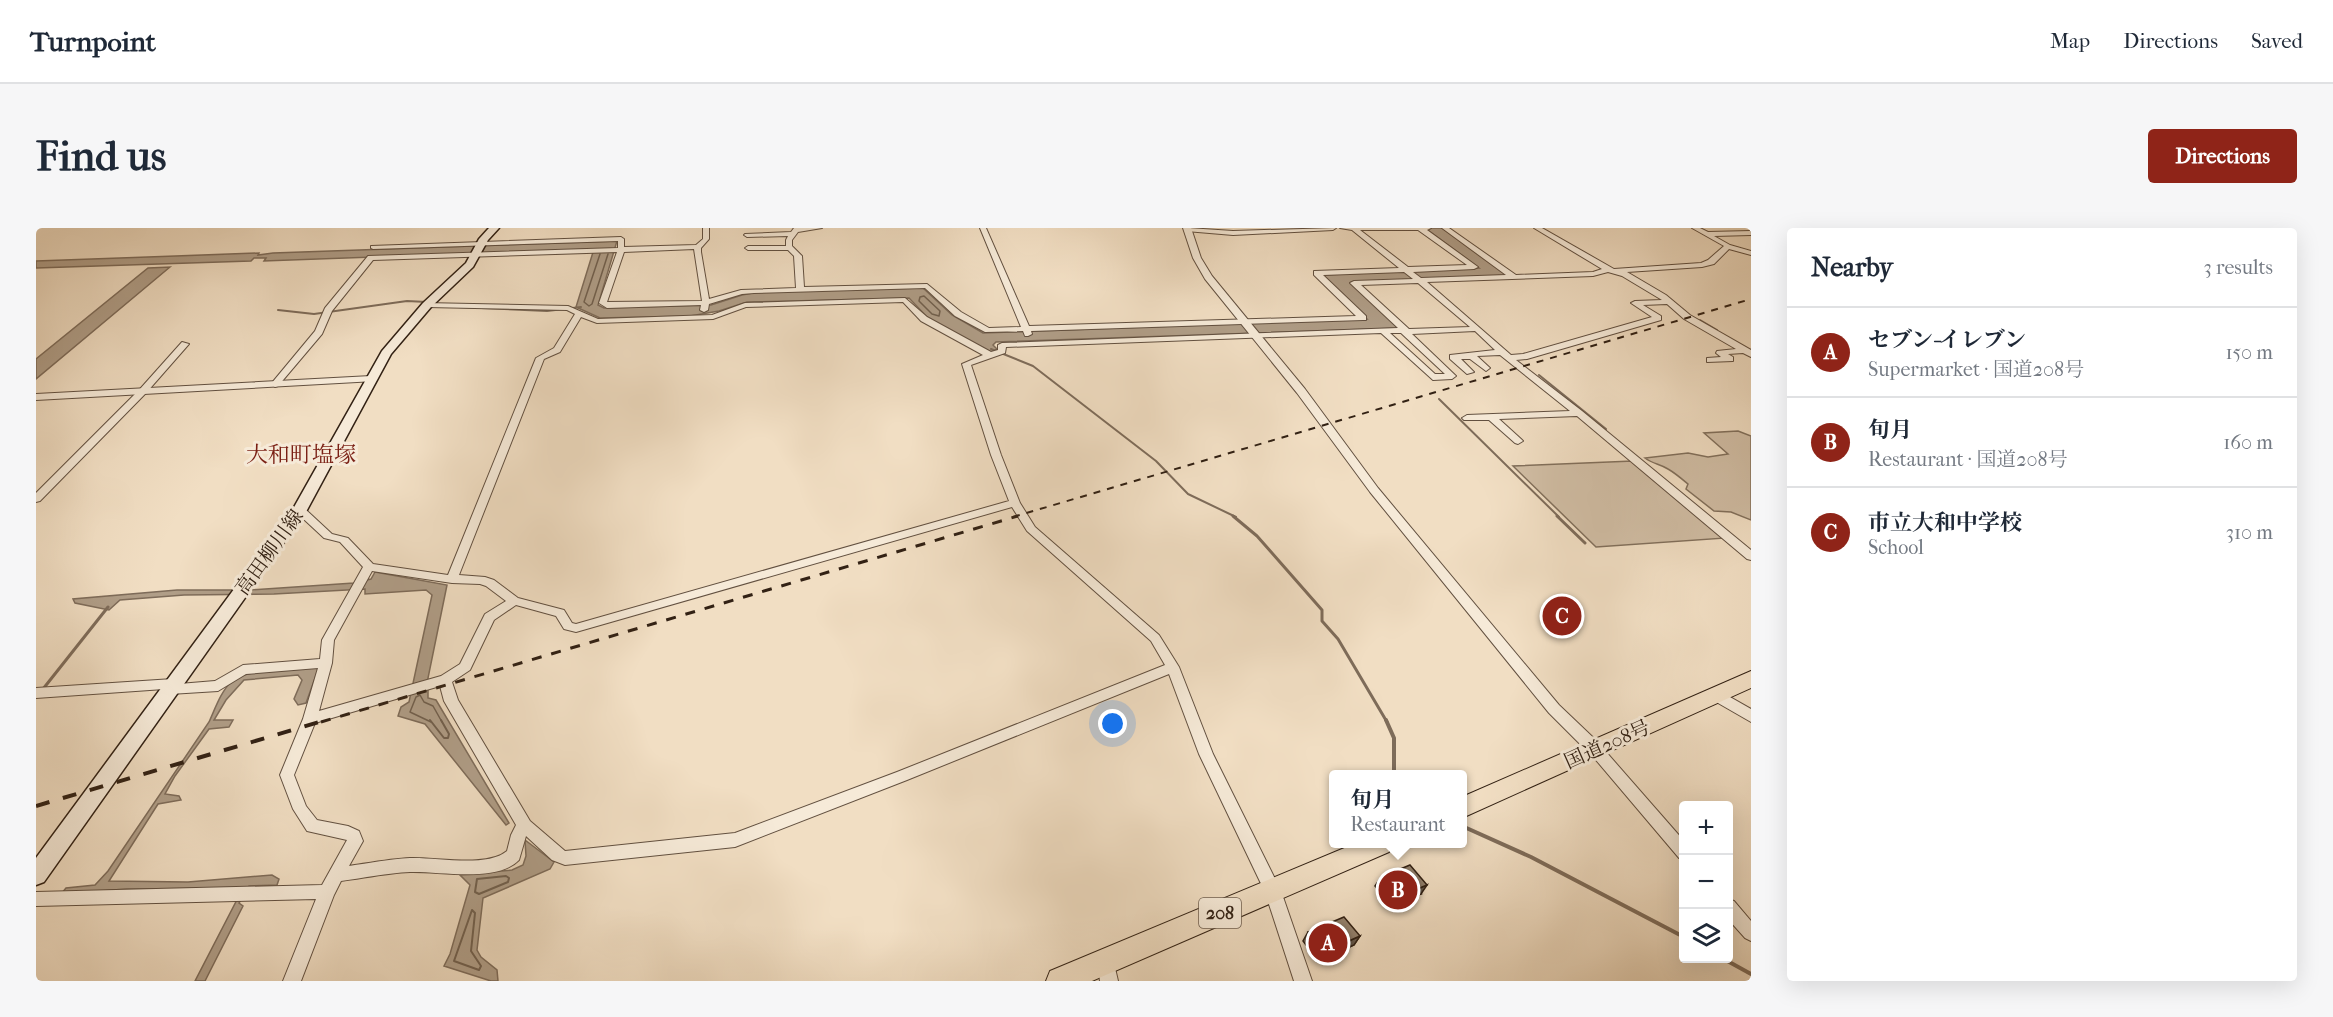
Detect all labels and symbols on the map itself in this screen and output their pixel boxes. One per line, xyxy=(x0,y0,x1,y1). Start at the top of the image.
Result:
district label: 大和町塩塚 xyxy=(246,442,356,468)
street label: 高田柳川線 xyxy=(231,505,308,600)
pin: C xyxy=(1542,594,1582,638)
your location xyxy=(1098,709,1127,738)
street label: 国道208号 xyxy=(1561,715,1654,774)
pin: B xyxy=(1378,868,1418,912)
road number: 208 xyxy=(1199,898,1241,928)
pin: A xyxy=(1308,920,1348,966)

